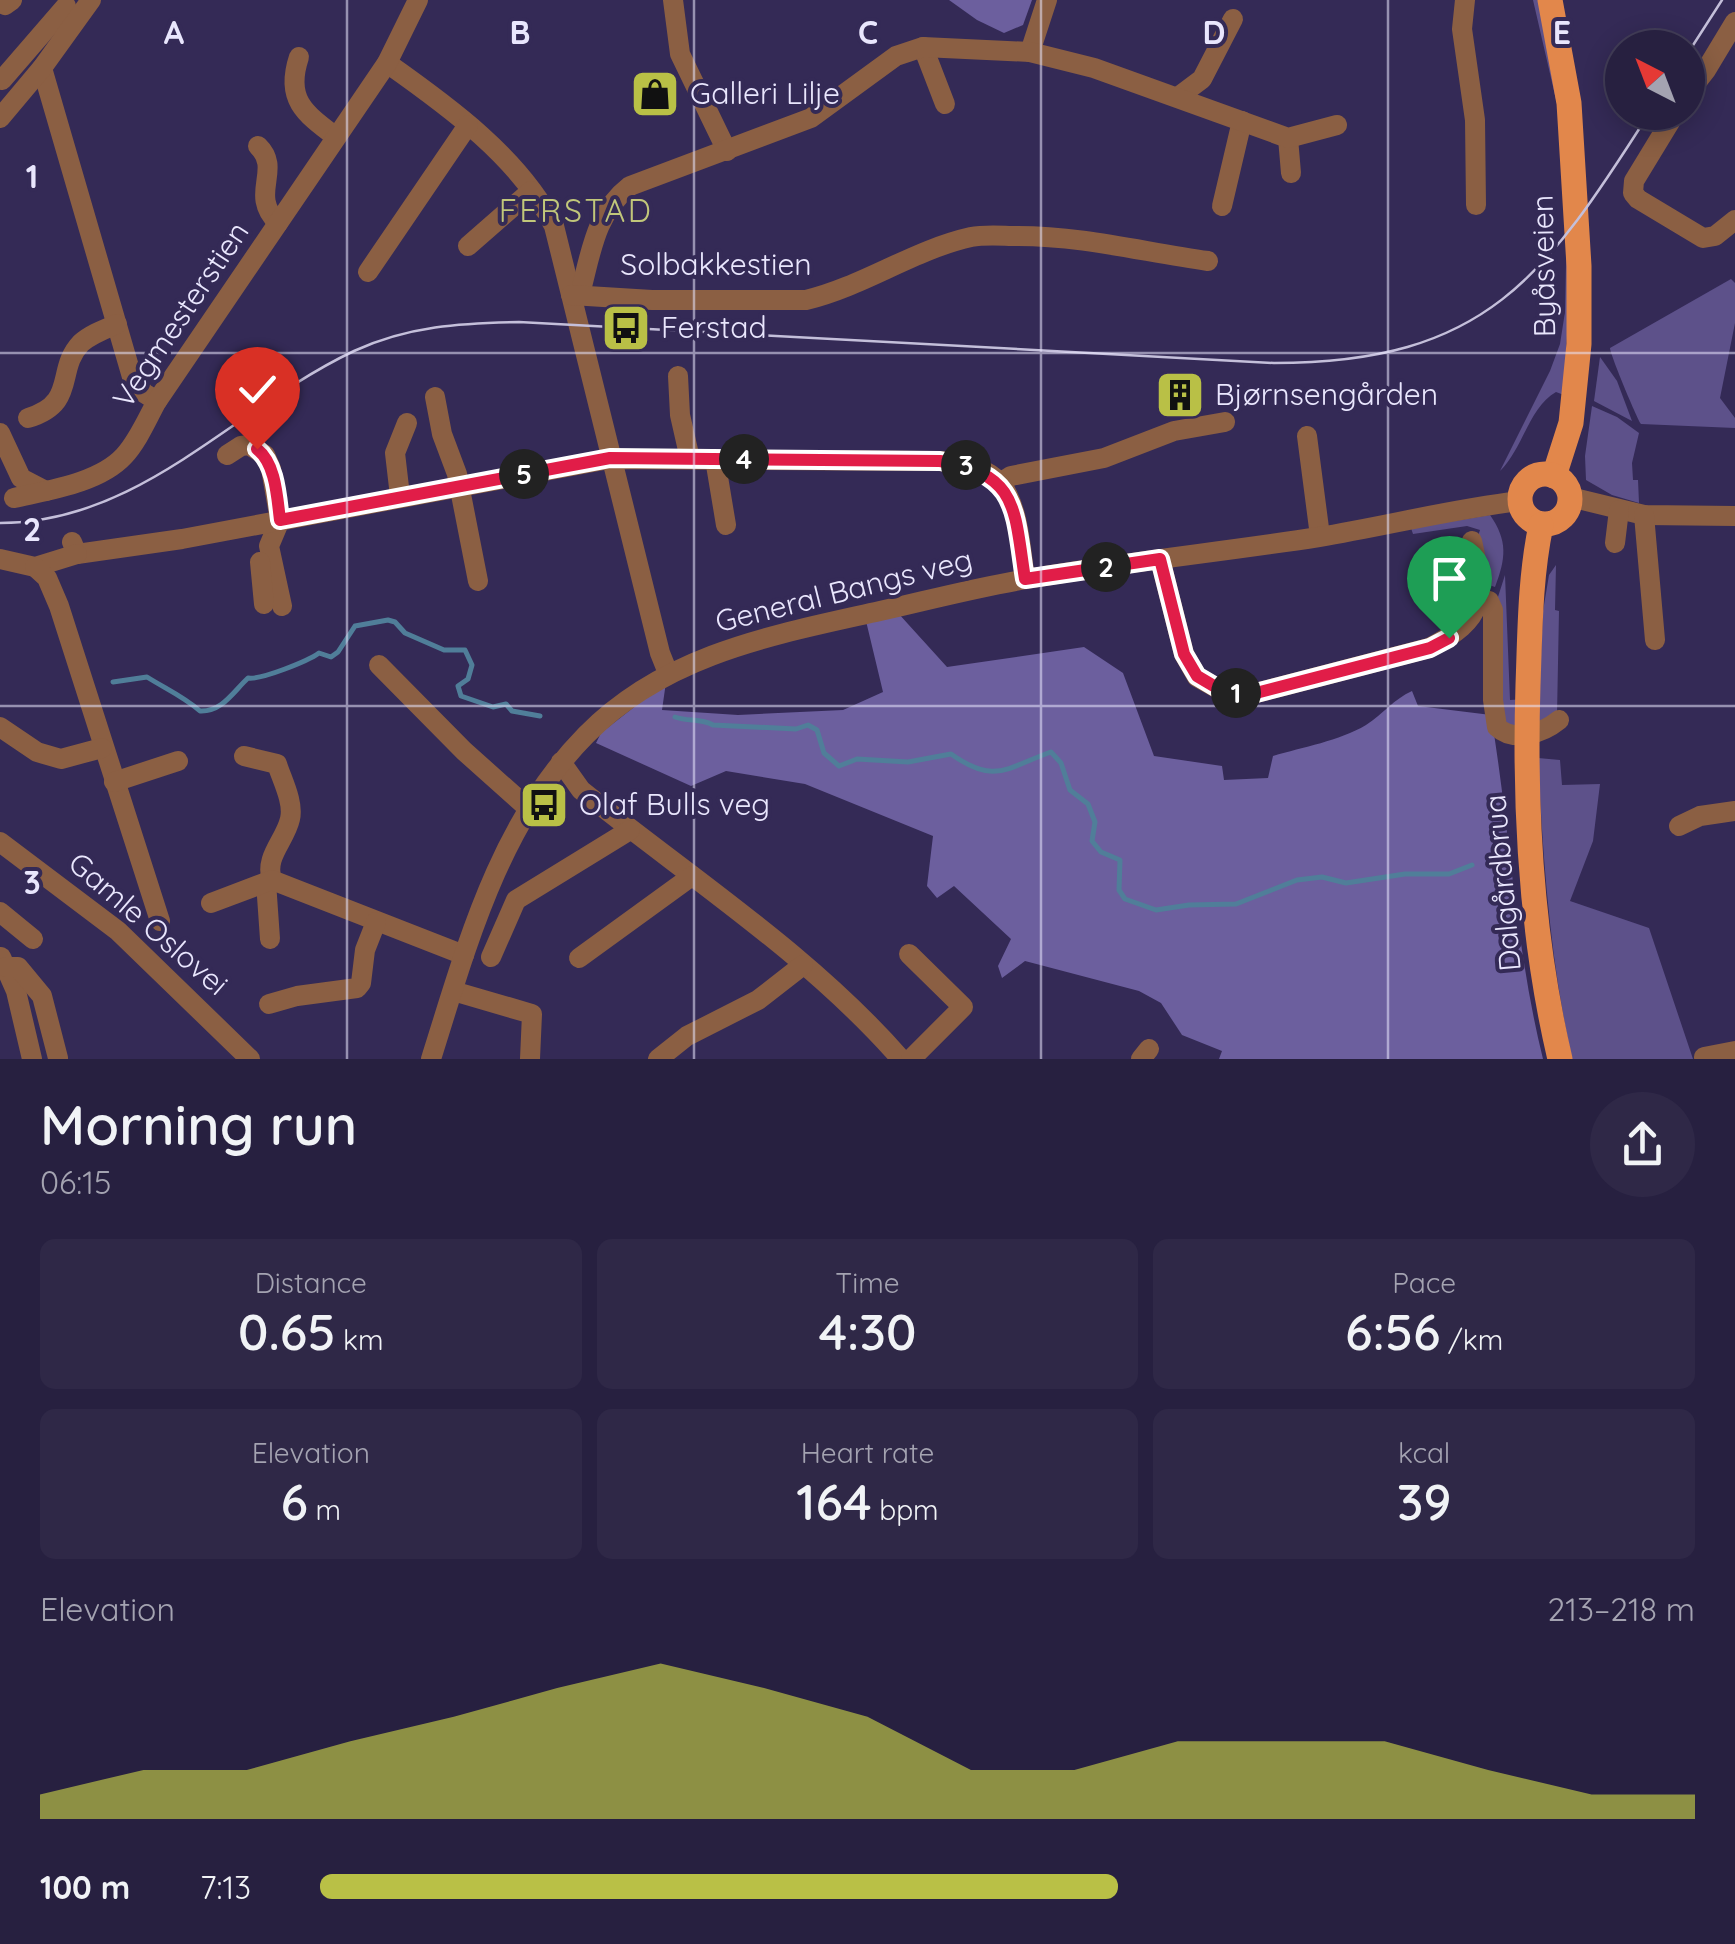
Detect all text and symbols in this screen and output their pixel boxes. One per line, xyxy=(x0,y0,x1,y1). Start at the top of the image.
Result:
text: A xyxy=(164,12,185,52)
text: B xyxy=(510,12,530,52)
text: C xyxy=(858,12,878,52)
text: D xyxy=(1203,12,1225,52)
text: E xyxy=(1553,12,1571,52)
north arrow xyxy=(1605,30,1705,130)
map controls xyxy=(1605,30,1705,130)
shop icon: Galleri Lilje xyxy=(629,68,681,120)
place label: Galleri Lilje xyxy=(690,74,840,112)
text: 1 xyxy=(26,156,38,196)
district label: FERSTAD xyxy=(499,190,653,230)
street label: Byåsveien xyxy=(1523,195,1563,337)
street label: Vegmesterstien xyxy=(104,214,256,415)
street label: Solbakkestien xyxy=(620,245,812,283)
bus stop icon: Ferstad xyxy=(600,302,652,354)
place label: Ferstad xyxy=(661,308,767,346)
pin xyxy=(215,347,300,450)
icon: check xyxy=(230,362,285,417)
building icon: Bjørnsengården xyxy=(1154,369,1206,421)
place label: Bjørnsengården xyxy=(1215,375,1438,413)
pin: 4 xyxy=(719,434,769,484)
pin: 3 xyxy=(941,440,991,490)
text: 4 xyxy=(736,441,752,476)
text: 3 xyxy=(958,447,974,482)
pin: 5 xyxy=(499,449,549,499)
text: 5 xyxy=(516,456,532,491)
text: 2 xyxy=(23,509,41,549)
pin xyxy=(1407,536,1492,639)
street label: General Bangs veg xyxy=(711,540,976,640)
pin: 2 xyxy=(1081,542,1131,592)
text: 2 xyxy=(1098,549,1114,584)
icon: arrive xyxy=(1422,551,1477,606)
pin: 1 xyxy=(1211,668,1261,718)
text: 1 xyxy=(1231,675,1241,710)
bus stop icon: Olaf Bulls veg xyxy=(518,779,570,831)
place label: Olaf Bulls veg xyxy=(579,785,770,823)
street label: Dalgårdbrua xyxy=(1475,793,1529,973)
street label: Gamle Oslovei xyxy=(61,844,236,1003)
text: 3 xyxy=(23,862,41,902)
text: Morning run xyxy=(40,1090,357,1159)
button: share xyxy=(1590,1092,1695,1197)
text: 06:15 xyxy=(40,1162,112,1202)
text: Distance xyxy=(255,1265,367,1300)
text: Time xyxy=(835,1265,900,1300)
text: Pace xyxy=(1392,1265,1456,1300)
text: 0.65 xyxy=(238,1300,335,1363)
text: 4:30 xyxy=(819,1300,916,1363)
text: 6:56 xyxy=(1345,1300,1440,1363)
text: km xyxy=(335,1322,384,1357)
text: /km xyxy=(1440,1322,1503,1357)
text: Elevation xyxy=(252,1435,370,1470)
text: Heart rate xyxy=(801,1435,934,1470)
text: kcal xyxy=(1398,1435,1450,1470)
text: 6 xyxy=(281,1470,308,1533)
text: 164 xyxy=(796,1470,872,1533)
text: 39 xyxy=(1397,1470,1452,1533)
text: m xyxy=(308,1492,341,1527)
text: bpm xyxy=(872,1492,939,1527)
text: Elevation xyxy=(40,1589,175,1629)
text: 213–218 m xyxy=(1548,1589,1695,1629)
text: 100 m xyxy=(40,1867,130,1907)
text: 7:13 xyxy=(200,1867,251,1907)

